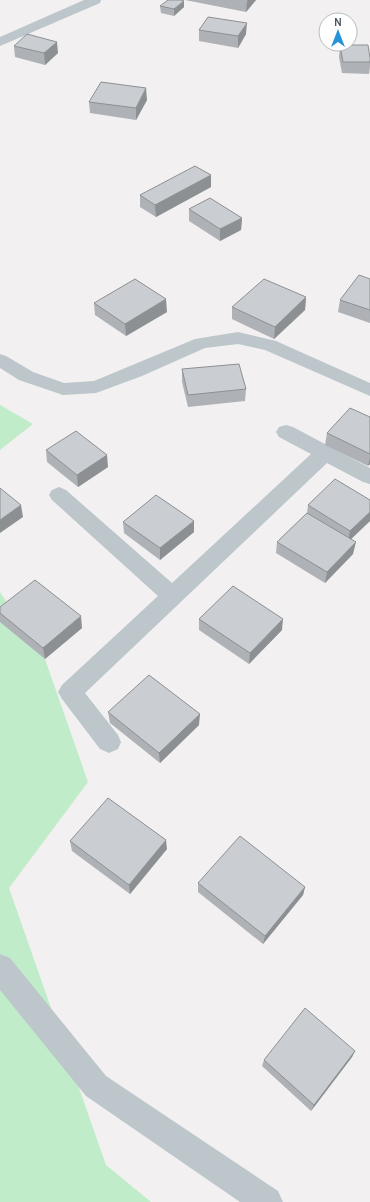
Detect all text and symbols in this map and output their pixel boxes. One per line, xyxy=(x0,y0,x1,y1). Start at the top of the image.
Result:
north arrow xyxy=(318,12,358,52)
text: N xyxy=(334,16,342,29)

